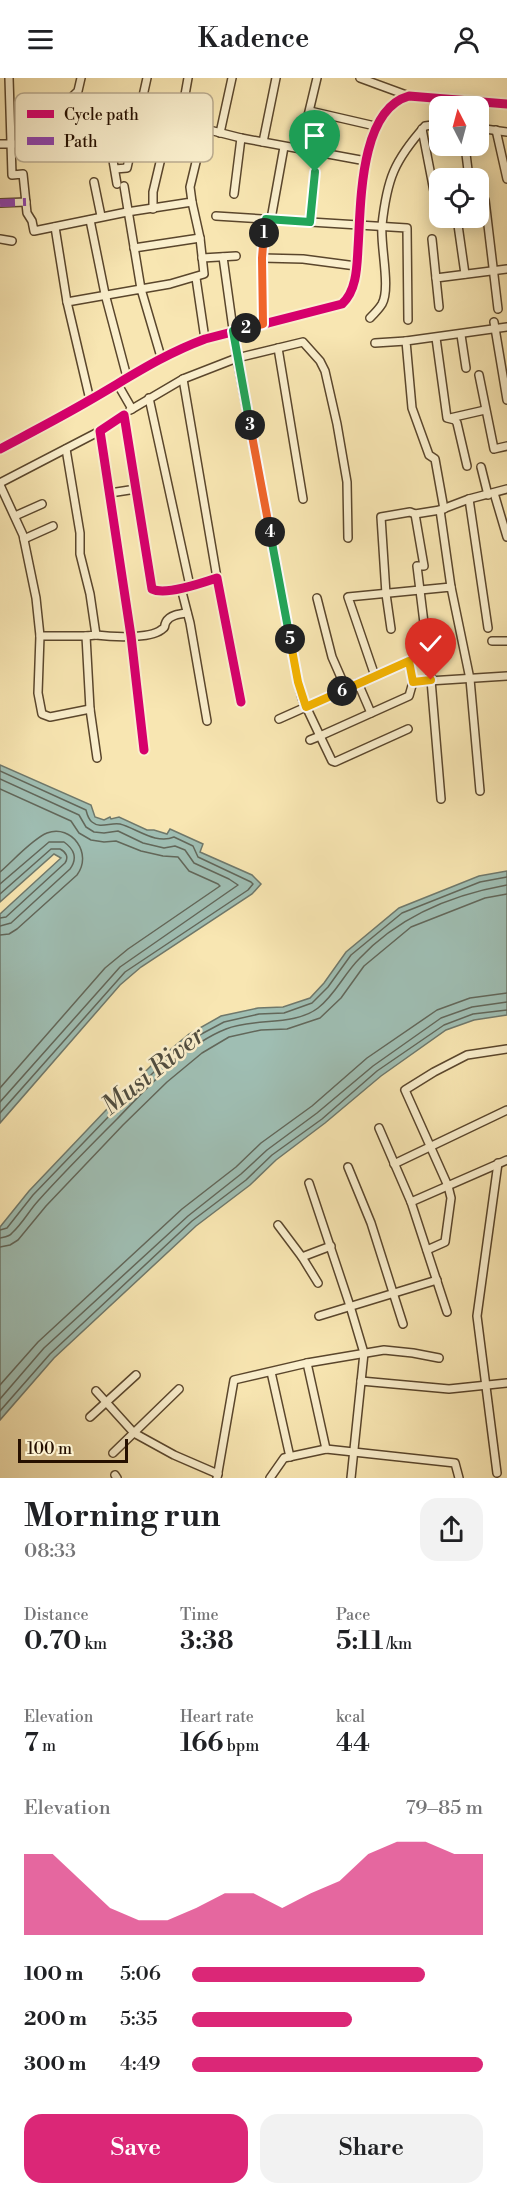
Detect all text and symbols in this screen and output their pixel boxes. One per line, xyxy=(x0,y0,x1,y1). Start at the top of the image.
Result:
text: Kadence xyxy=(198,22,309,56)
icon: menu xyxy=(24,23,57,56)
icon: person xyxy=(450,23,483,56)
legend xyxy=(15,93,213,162)
north arrow xyxy=(429,96,489,156)
map controls xyxy=(429,96,489,228)
text: Cycle path xyxy=(64,105,139,125)
pin xyxy=(289,110,340,172)
icon: arrive xyxy=(298,119,331,152)
text: Path xyxy=(64,132,98,152)
button: locate xyxy=(429,168,489,228)
pin: 1 xyxy=(249,218,279,248)
text: 1 xyxy=(260,223,268,243)
pin: 2 xyxy=(231,313,261,343)
text: 2 xyxy=(241,318,251,338)
pin: 3 xyxy=(235,410,265,440)
text: 3 xyxy=(245,415,255,435)
pin: 4 xyxy=(255,517,285,547)
text: 4 xyxy=(265,522,275,542)
pin xyxy=(405,618,456,680)
pin: 5 xyxy=(275,624,305,654)
icon: check xyxy=(414,627,447,660)
text: 5 xyxy=(285,629,295,649)
pin: 6 xyxy=(327,676,357,706)
text: 6 xyxy=(337,681,347,701)
water label: Musi River xyxy=(95,1019,212,1122)
scale bar xyxy=(18,1436,128,1464)
text: 100 m xyxy=(27,1439,72,1459)
text: Morning run xyxy=(24,1496,221,1537)
button: share xyxy=(420,1498,483,1561)
text: 08:33 xyxy=(24,1539,76,1564)
text: Distance xyxy=(24,1605,89,1625)
text: Time xyxy=(180,1605,219,1625)
text: Pace xyxy=(336,1605,370,1625)
text: 0.70 xyxy=(24,1625,81,1657)
text: 3:38 xyxy=(180,1625,233,1657)
text: 5:11 xyxy=(336,1625,383,1657)
text: km xyxy=(81,1634,107,1654)
text: /km xyxy=(383,1634,412,1654)
text: Elevation xyxy=(24,1707,93,1727)
text: Heart rate xyxy=(180,1707,254,1727)
text: kcal xyxy=(336,1707,365,1727)
text: 7 xyxy=(24,1727,39,1759)
text: 166 xyxy=(180,1727,223,1759)
text: 44 xyxy=(336,1727,370,1759)
text: m xyxy=(39,1736,56,1756)
text: bpm xyxy=(223,1736,259,1756)
text: Elevation xyxy=(24,1796,111,1821)
text: 79–85 m xyxy=(405,1796,483,1821)
text: 100 m xyxy=(24,1962,83,1987)
text: 5:06 xyxy=(120,1962,161,1987)
text: 200 m xyxy=(24,2007,87,2032)
text: 5:35 xyxy=(120,2007,158,2032)
text: 300 m xyxy=(24,2052,87,2077)
text: 4:49 xyxy=(120,2052,160,2077)
button: Save xyxy=(24,2114,248,2183)
button: Share xyxy=(260,2114,483,2183)

